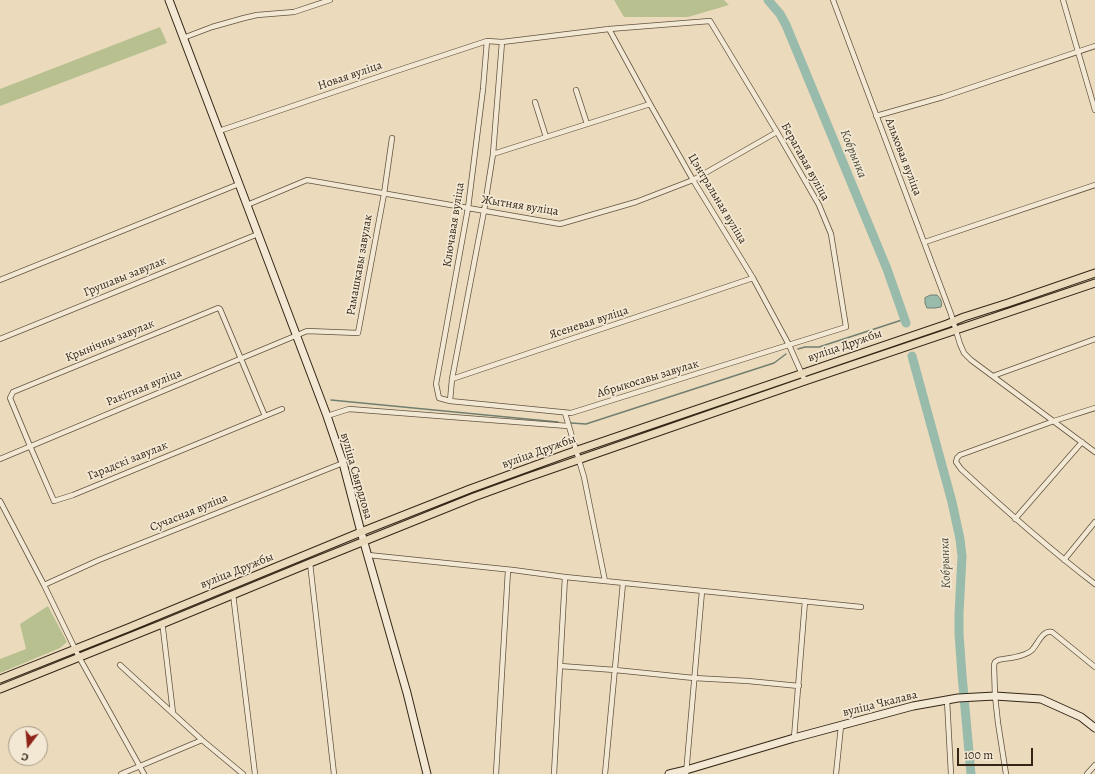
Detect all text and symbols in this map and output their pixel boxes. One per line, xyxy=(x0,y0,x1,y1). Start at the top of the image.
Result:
street label: Новая вуліца xyxy=(316,58,384,94)
street label: Альховая вуліца xyxy=(882,116,924,198)
street label: Берагавая вуліца xyxy=(778,120,832,204)
water label: Кобрынка xyxy=(836,127,870,181)
street label: Цэнтральная вуліца xyxy=(684,151,750,247)
street label: Ключавая вуліца xyxy=(440,182,468,268)
street label: Жытняя вуліца xyxy=(480,193,560,219)
street label: Рамашкавы завулак xyxy=(344,213,376,317)
street label: Грушавы завулак xyxy=(82,254,168,300)
street label: Ясеневая вуліца xyxy=(548,303,630,343)
street label: Крынічны завулак xyxy=(63,317,157,365)
street label: вуліца Дружбы xyxy=(806,327,884,365)
street label: Абрыкосавы завулак xyxy=(595,357,701,401)
street label: Ракітная вуліца xyxy=(104,366,184,410)
street label: вуліца Свярдлова xyxy=(337,431,375,521)
street label: вуліца Дружбы xyxy=(500,432,578,472)
street label: Гарадскі завулак xyxy=(86,438,170,484)
street label: Сучасная вуліца xyxy=(148,491,230,535)
water label: Кобрынка xyxy=(937,537,955,589)
street label: вуліца Дружбы xyxy=(198,550,276,592)
street label: вуліца Чкалава xyxy=(841,688,919,720)
north arrow xyxy=(8,726,48,766)
scale bar xyxy=(959,740,1035,766)
text: 100 m xyxy=(964,747,993,763)
text: С xyxy=(20,749,30,765)

